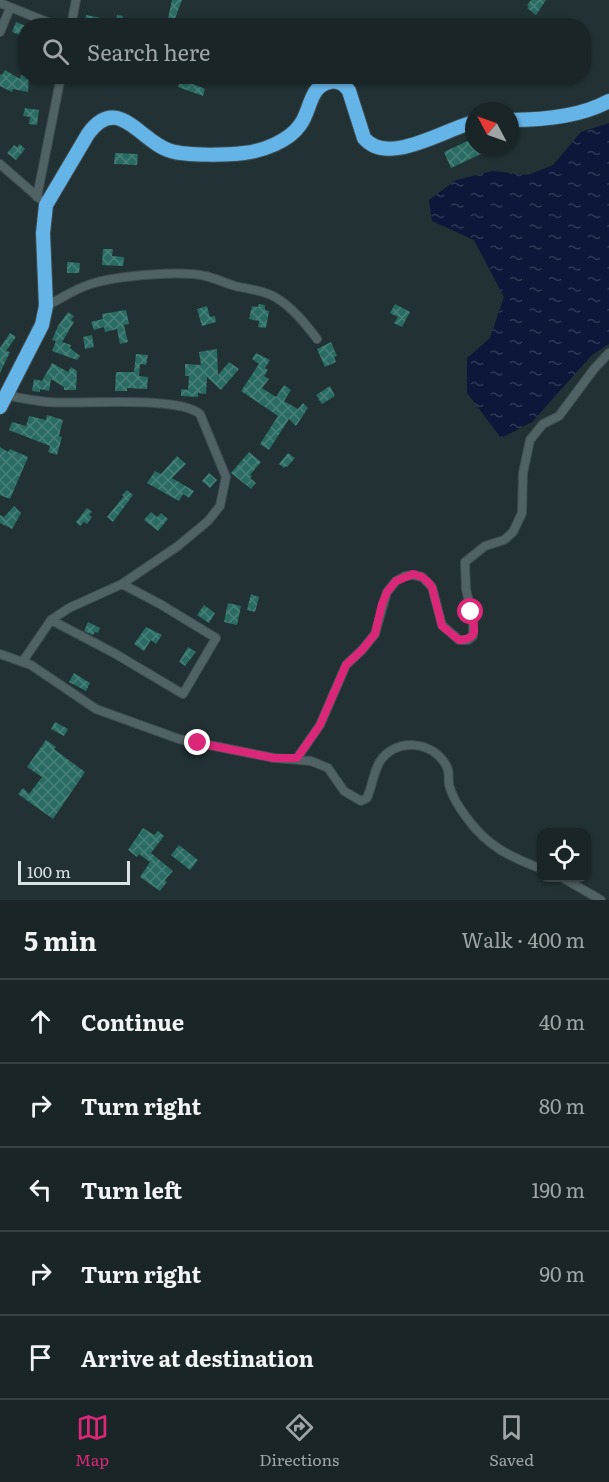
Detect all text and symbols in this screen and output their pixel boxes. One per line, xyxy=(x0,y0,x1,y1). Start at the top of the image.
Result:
search box xyxy=(18,18,591,84)
icon: search xyxy=(39,35,72,68)
text: Search here xyxy=(87,35,210,68)
north arrow xyxy=(465,102,519,156)
route start xyxy=(457,598,483,624)
route end xyxy=(184,729,210,755)
map controls xyxy=(537,828,591,882)
button: locate xyxy=(537,828,591,882)
scale bar xyxy=(18,858,130,886)
text: 100 m xyxy=(27,859,71,883)
text: 5 min xyxy=(24,920,97,959)
text: Walk · 400 m xyxy=(462,924,585,954)
icon: ahead xyxy=(24,1005,57,1038)
text: Continue xyxy=(81,1005,184,1038)
text: 40 m xyxy=(539,1006,585,1036)
icon: right xyxy=(24,1089,57,1122)
text: Turn right xyxy=(81,1089,201,1122)
text: 80 m xyxy=(539,1090,585,1120)
icon: left xyxy=(24,1173,57,1206)
text: Turn left xyxy=(81,1173,182,1206)
text: 190 m xyxy=(531,1174,585,1204)
icon: right xyxy=(24,1257,57,1290)
text: Turn right xyxy=(81,1257,201,1290)
text: 90 m xyxy=(540,1258,585,1288)
icon: arrive xyxy=(24,1341,57,1374)
text: Arrive at destination xyxy=(81,1341,314,1374)
tab: Map xyxy=(75,1411,109,1471)
tab: Directions xyxy=(259,1411,339,1471)
tab: Saved xyxy=(489,1411,534,1471)

